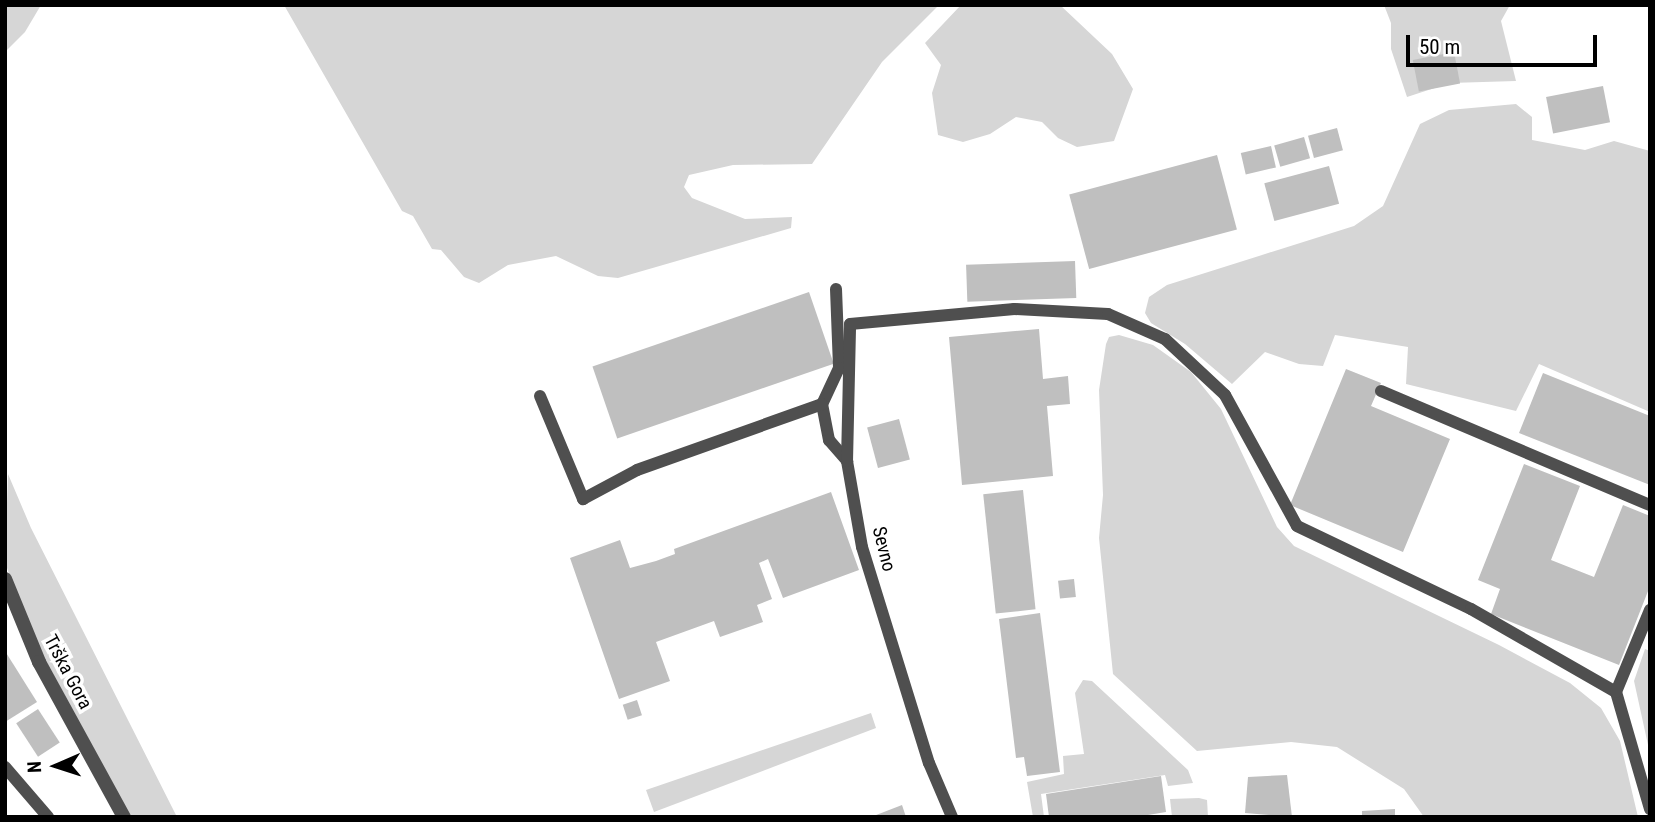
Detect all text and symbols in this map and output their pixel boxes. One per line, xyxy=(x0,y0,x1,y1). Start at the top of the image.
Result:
scale bar xyxy=(1410,21,1601,65)
text: 50 m xyxy=(1419,35,1460,59)
street label: Sevno xyxy=(867,524,901,574)
street label: Trška Gora xyxy=(39,631,97,713)
north arrow xyxy=(21,731,91,801)
text: N xyxy=(23,761,46,774)

